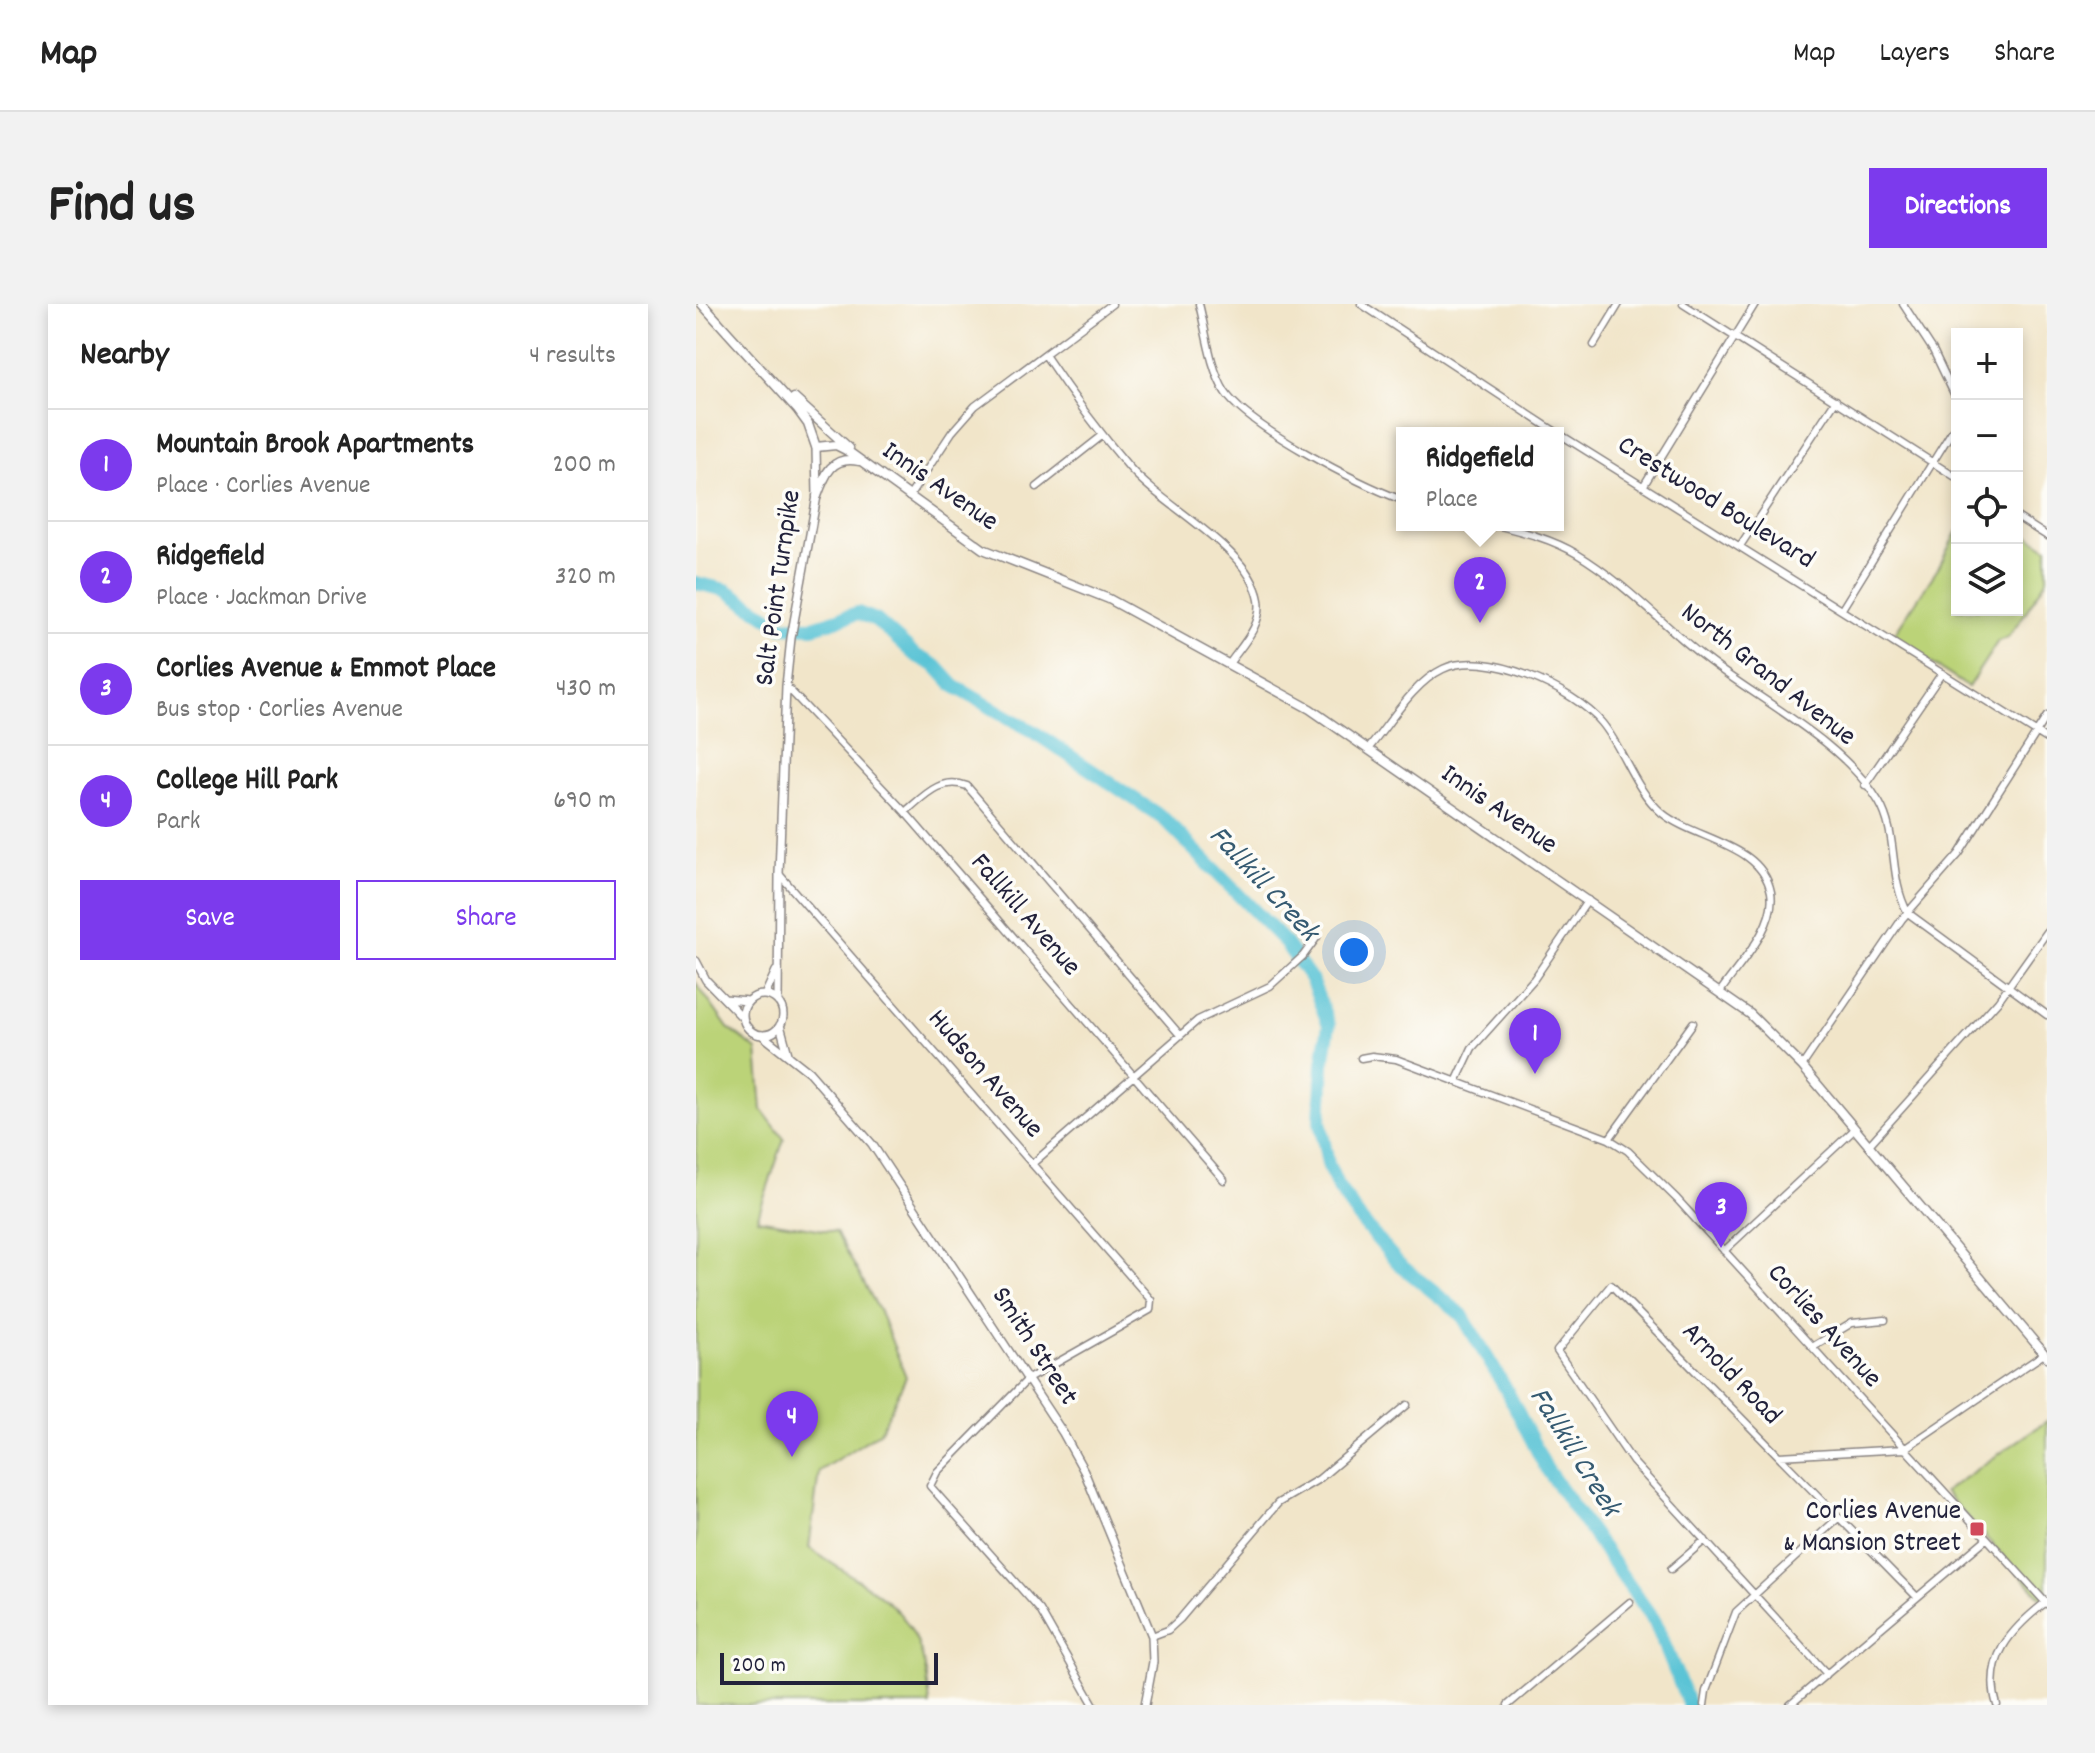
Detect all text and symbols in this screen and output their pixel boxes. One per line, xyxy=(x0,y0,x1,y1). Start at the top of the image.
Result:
text: Map xyxy=(40,28,98,83)
text: Map xyxy=(1793,35,1836,75)
text: Layers xyxy=(1880,35,1950,75)
text: Share xyxy=(1994,35,2055,75)
text: Find us xyxy=(48,168,196,248)
button: Directions xyxy=(1869,168,2047,248)
map controls xyxy=(1951,328,2023,616)
button: + xyxy=(1951,328,2023,400)
text: Nearby xyxy=(80,332,169,381)
text: 4 results xyxy=(529,338,616,375)
button: − xyxy=(1951,400,2023,472)
text: Mountain Brook Apartments xyxy=(156,425,474,468)
popup xyxy=(1396,427,1564,531)
street label: Crestwood Boulevard xyxy=(1608,427,1822,581)
street label: Innis Avenue xyxy=(872,433,1006,543)
text: Ridgefield xyxy=(1426,439,1534,482)
text: 1 xyxy=(103,447,109,484)
text: 200 m xyxy=(552,447,616,484)
text: Place · Corlies Avenue xyxy=(156,468,370,505)
button: locate xyxy=(1951,472,2023,544)
text: Place xyxy=(1426,482,1478,519)
street label: Salt Point Turnpike xyxy=(746,488,814,688)
text: Ridgefield xyxy=(156,537,265,580)
button: layers xyxy=(1951,544,2023,616)
pin: 2 xyxy=(1454,557,1506,623)
text: 2 xyxy=(100,559,112,596)
text: 320 m xyxy=(555,559,616,596)
text: Place · Jackman Drive xyxy=(156,580,367,617)
street label: North Grand Avenue xyxy=(1671,595,1863,757)
text: Corlies Avenue & Emmot Place xyxy=(156,649,496,692)
text: 3 xyxy=(100,671,112,708)
text: 430 m xyxy=(556,671,616,708)
text: Bus stop · Corlies Avenue xyxy=(156,692,403,729)
street label: Innis Avenue xyxy=(1431,756,1565,866)
text: College Hill Park xyxy=(156,761,338,804)
text: 4 xyxy=(101,783,111,820)
text: 690 m xyxy=(553,783,616,820)
text: Park xyxy=(156,804,200,841)
water label: Fallkill Creek xyxy=(1197,817,1329,955)
street label: Fallkill Avenue xyxy=(959,846,1089,986)
button: Save xyxy=(80,880,340,960)
button: Share xyxy=(356,880,616,960)
your location xyxy=(1334,932,1374,972)
street label: Hudson Avenue xyxy=(917,1002,1051,1148)
pin: 1 xyxy=(1509,1008,1561,1074)
pin: 3 xyxy=(1695,1182,1747,1248)
street label: Corlies Avenue xyxy=(1756,1256,1890,1398)
street label: Smith Street xyxy=(980,1280,1086,1414)
street label: Arnold Road xyxy=(1671,1314,1789,1436)
water label: Fallkill Creek xyxy=(1516,1380,1631,1528)
pin: 4 xyxy=(766,1391,818,1457)
place label: Corlies Avenue & Mansion Street xyxy=(1783,1493,1961,1565)
marker: Corlies Avenue & Mansion Street xyxy=(1968,1520,1986,1538)
scale bar xyxy=(720,1649,938,1685)
text: 200 m xyxy=(732,1651,786,1682)

